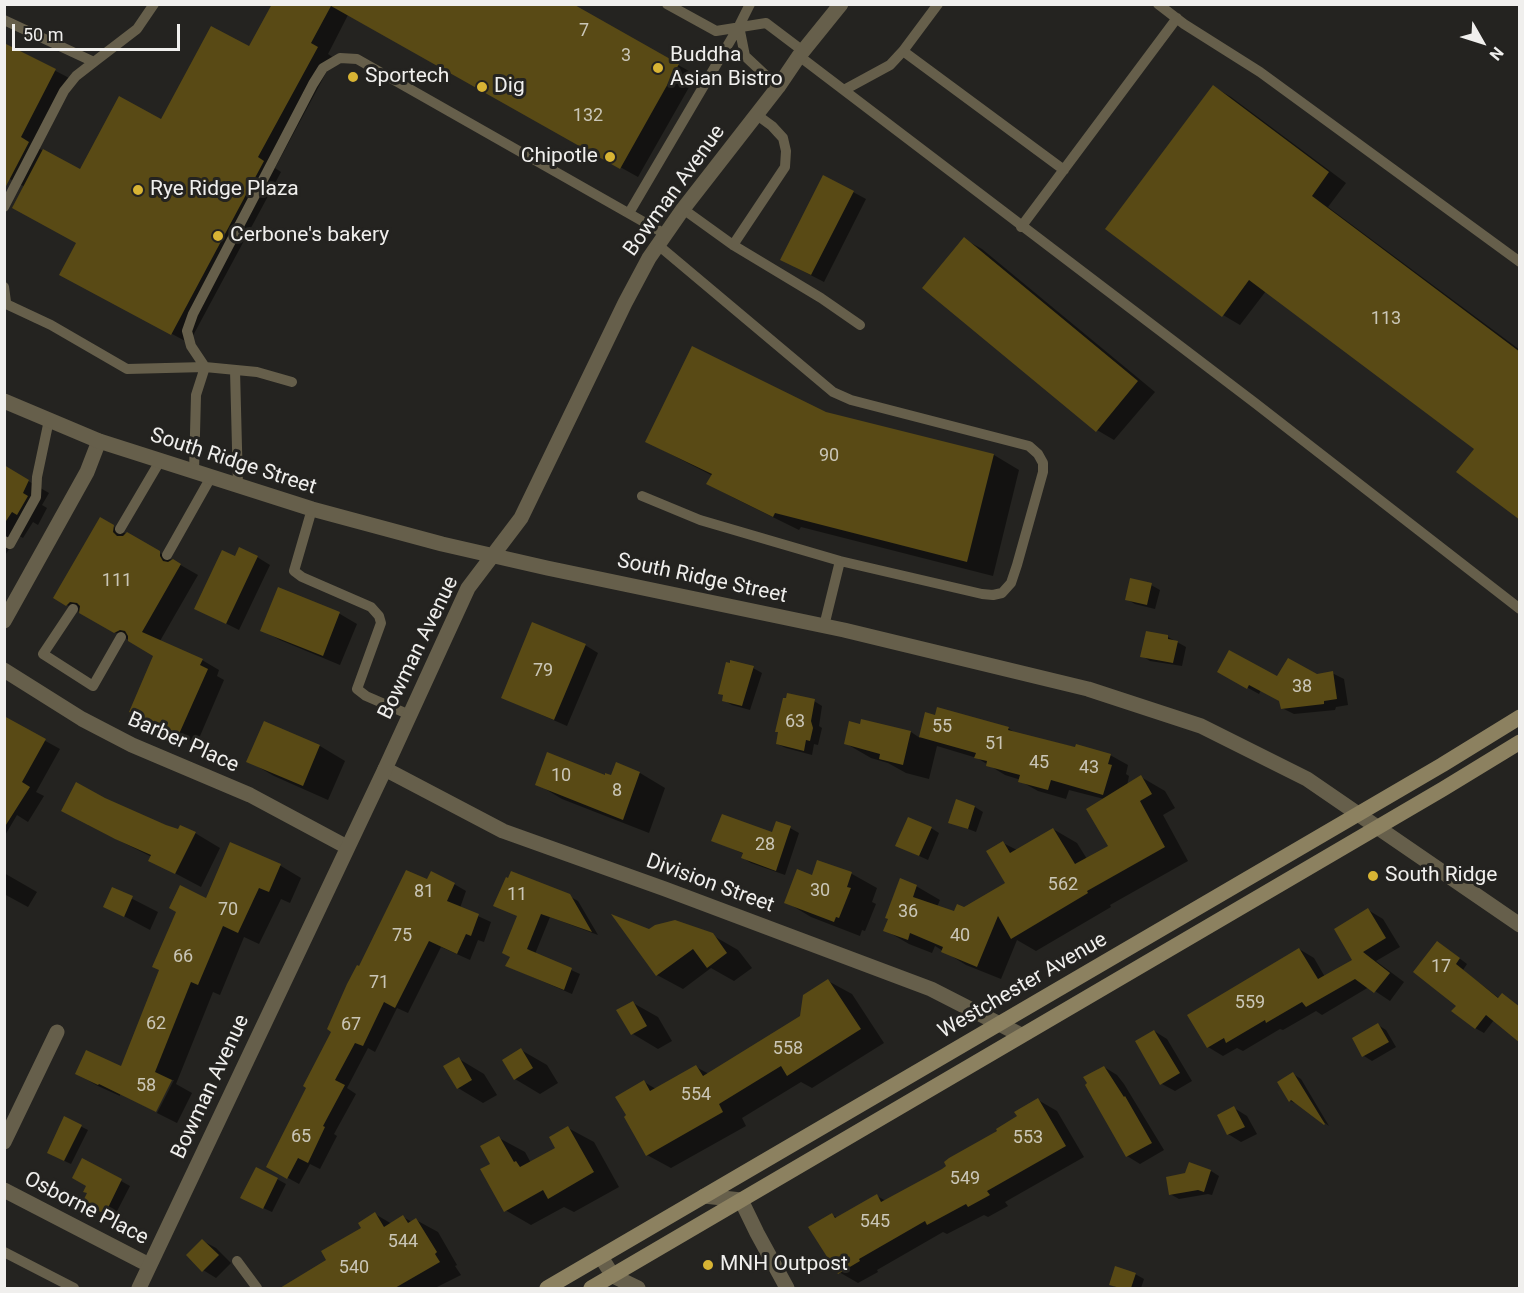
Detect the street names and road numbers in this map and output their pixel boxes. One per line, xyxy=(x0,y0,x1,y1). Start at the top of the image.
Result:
street label: Bowman Avenue xyxy=(619,120,731,262)
street label: South Ridge Street xyxy=(147,423,319,501)
street label: South Ridge Street xyxy=(615,549,789,609)
street label: Bowman Avenue xyxy=(373,572,465,724)
street label: Barber Place xyxy=(124,707,242,779)
street label: Division Street xyxy=(643,849,777,919)
street label: Westchester Avenue xyxy=(934,927,1112,1045)
street label: Bowman Avenue xyxy=(167,1011,255,1163)
street label: Osborne Place xyxy=(20,1167,152,1251)

